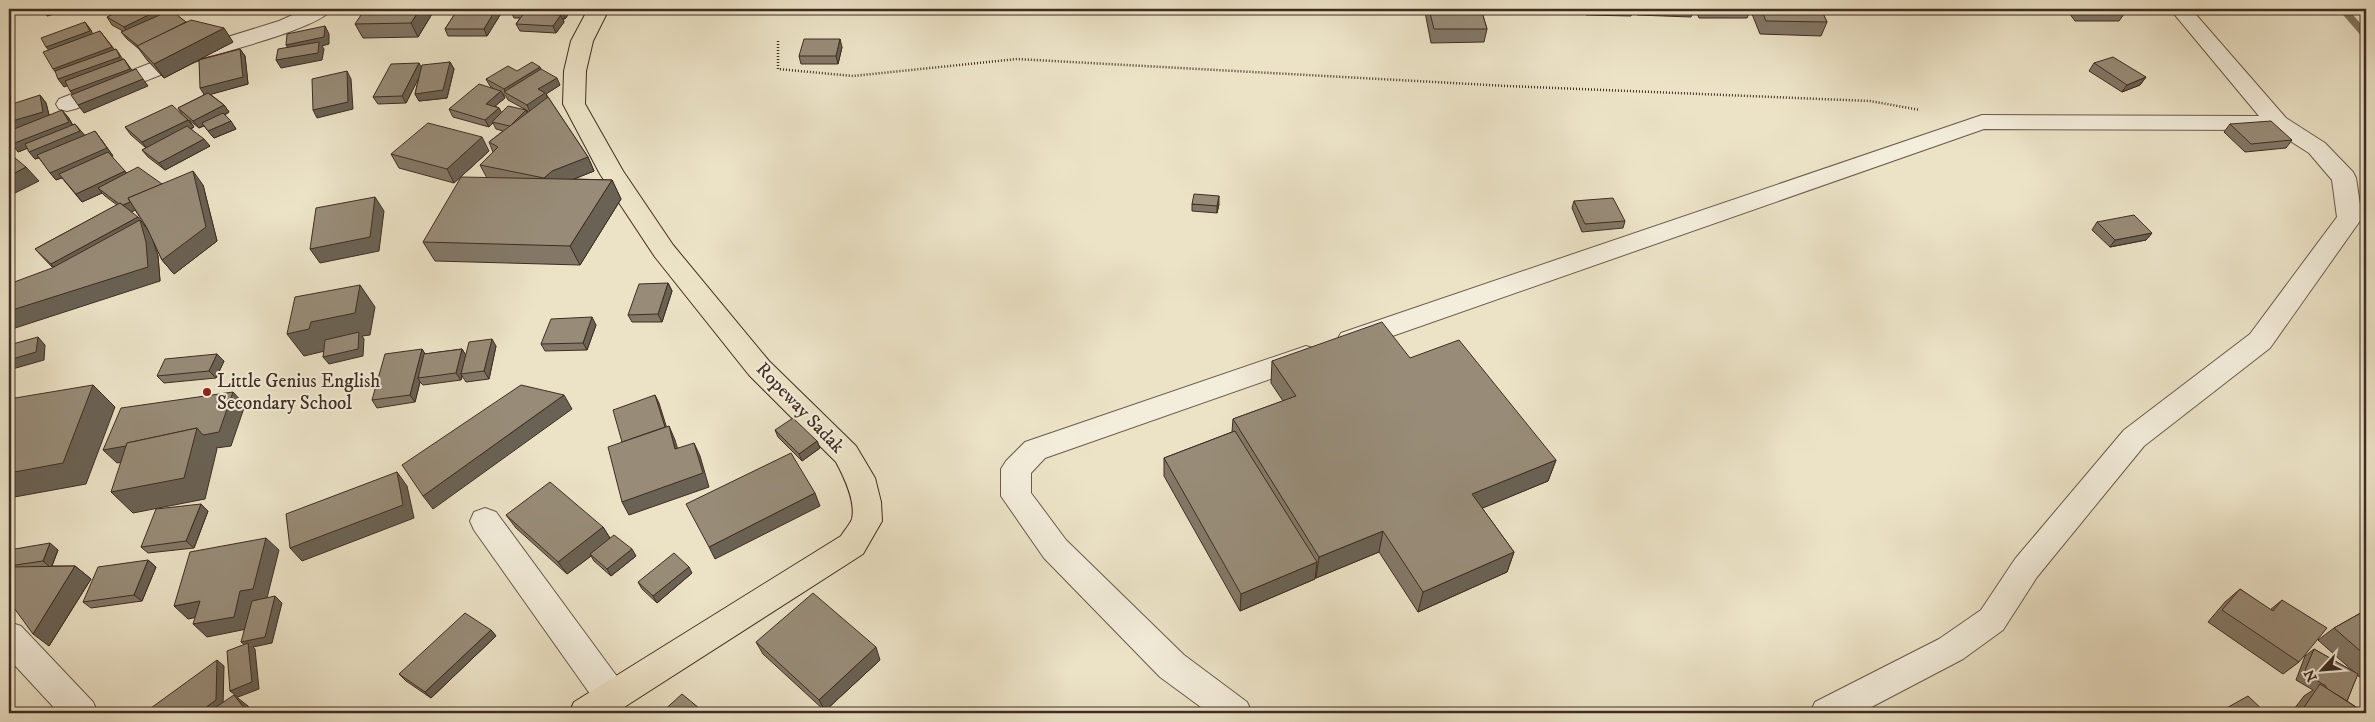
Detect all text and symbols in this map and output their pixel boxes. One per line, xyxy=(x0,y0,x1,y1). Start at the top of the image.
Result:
street label: Ropeway Sadak xyxy=(751,358,849,459)
place label: Little Genius English Secondary School xyxy=(217,370,380,415)
marker: Little Genius English Secondary School xyxy=(201,386,213,398)
north arrow xyxy=(2298,644,2348,694)
text: N xyxy=(2300,666,2322,684)

